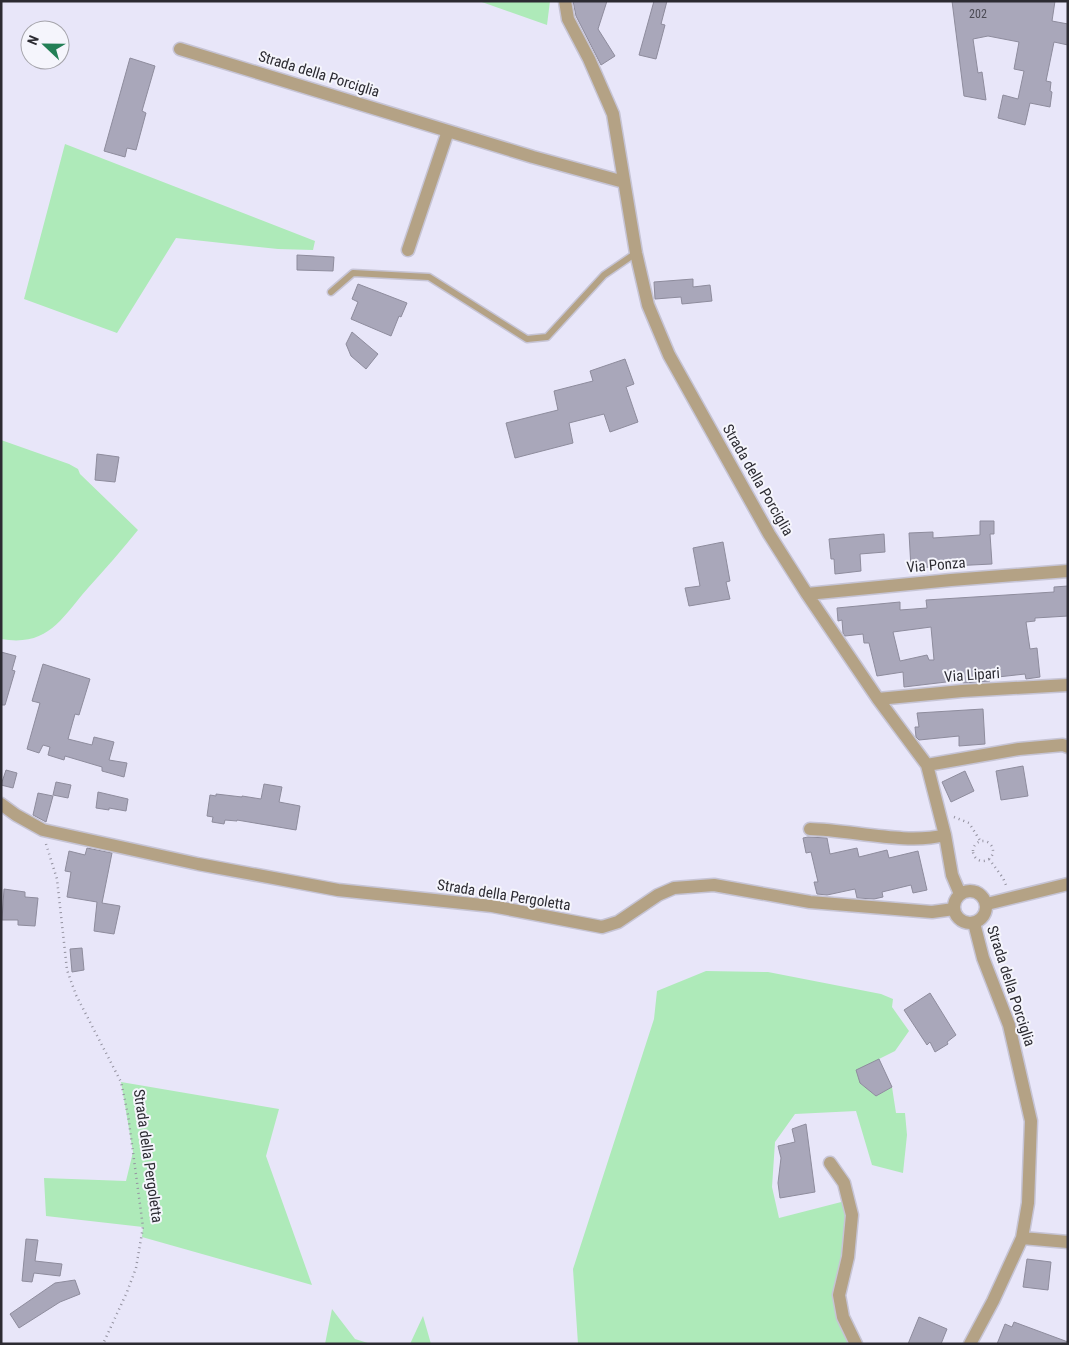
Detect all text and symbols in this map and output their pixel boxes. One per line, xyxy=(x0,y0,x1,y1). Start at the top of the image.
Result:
house number: 202 xyxy=(969,7,987,21)
north arrow xyxy=(20,20,70,70)
text: N xyxy=(24,33,42,47)
street label: Strada della Porciglia xyxy=(256,47,382,101)
street label: Strada della Porciglia xyxy=(719,421,797,539)
street label: Via Ponza xyxy=(906,553,966,577)
street label: Via Lipari xyxy=(944,664,1000,686)
street label: Strada della Pergoletta xyxy=(436,876,572,914)
street label: Strada della Porciglia xyxy=(983,923,1039,1049)
street label: Strada della Pergoletta xyxy=(130,1088,166,1224)

